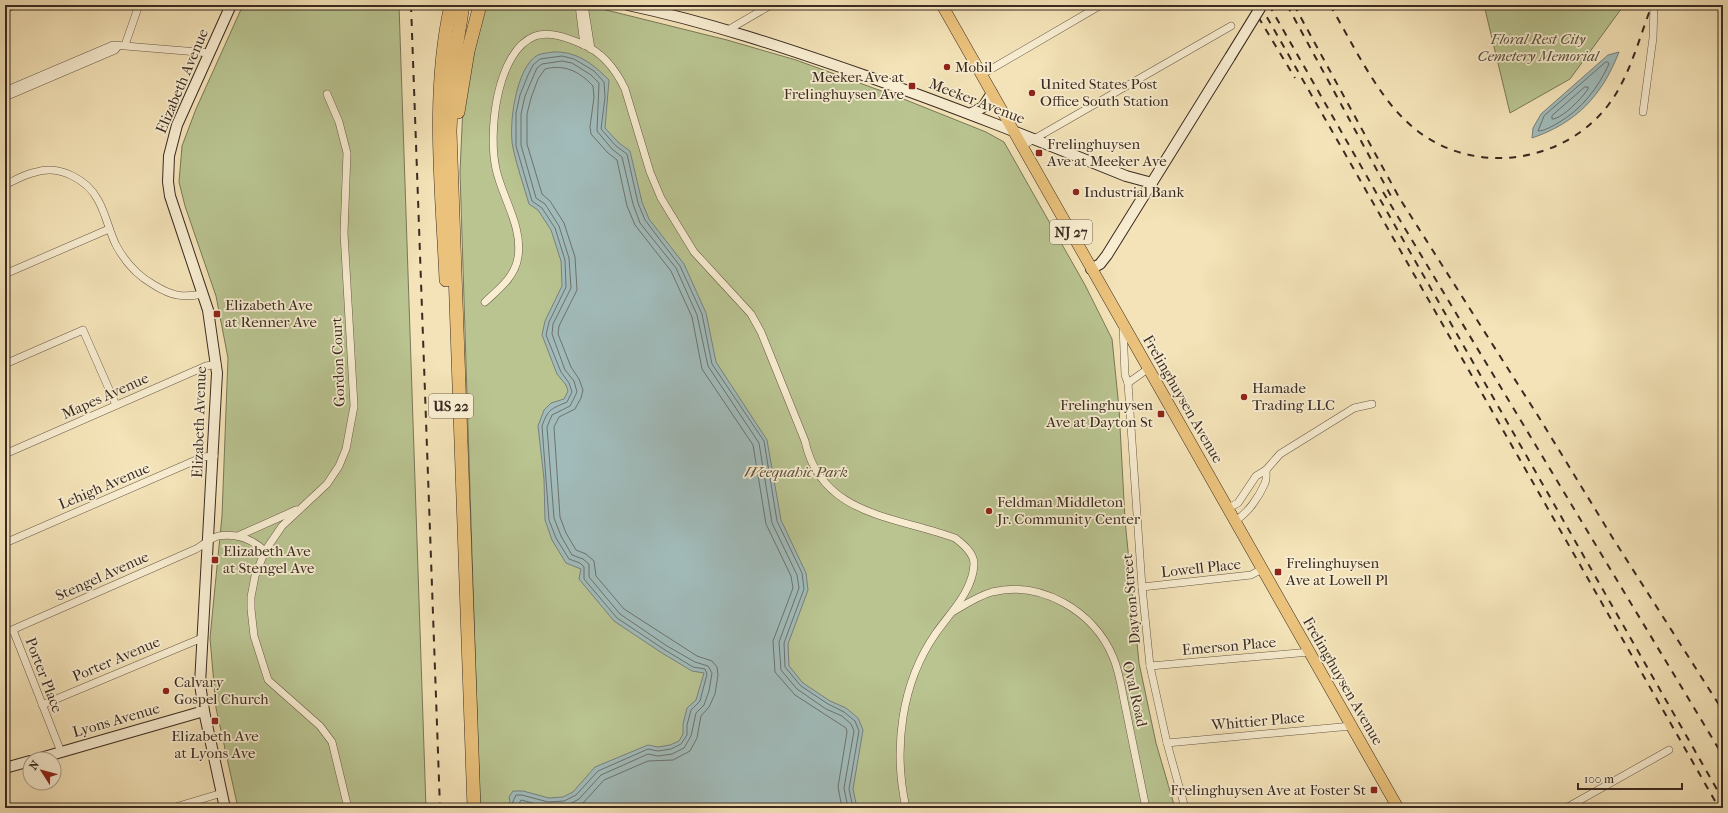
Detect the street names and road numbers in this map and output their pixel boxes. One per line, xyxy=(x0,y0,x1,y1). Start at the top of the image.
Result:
street label: Elizabeth Avenue xyxy=(152,25,212,136)
street label: Meeker Avenue xyxy=(927,74,1028,128)
road number: NJ 27 xyxy=(1050,220,1092,244)
street label: Gordon Court xyxy=(327,316,349,407)
street label: Frelinghuysen Avenue xyxy=(1139,332,1227,467)
street label: Elizabeth Avenue xyxy=(188,365,210,478)
street label: Mapes Avenue xyxy=(59,369,152,423)
road number: US 22 xyxy=(429,394,473,418)
street label: Lehigh Avenue xyxy=(56,458,153,513)
street label: Stengel Avenue xyxy=(52,547,152,605)
street label: Dayton Street xyxy=(1118,552,1144,645)
street label: Lowell Place xyxy=(1160,555,1242,581)
street label: Frelinghuysen Avenue xyxy=(1299,614,1387,749)
street label: Porter Avenue xyxy=(69,632,163,686)
street label: Emerson Place xyxy=(1181,633,1277,659)
street label: Porter Place xyxy=(21,635,67,716)
street label: Oval Road xyxy=(1119,659,1151,729)
street label: Lyons Avenue xyxy=(70,699,162,741)
street label: Whittier Place xyxy=(1210,708,1306,734)

